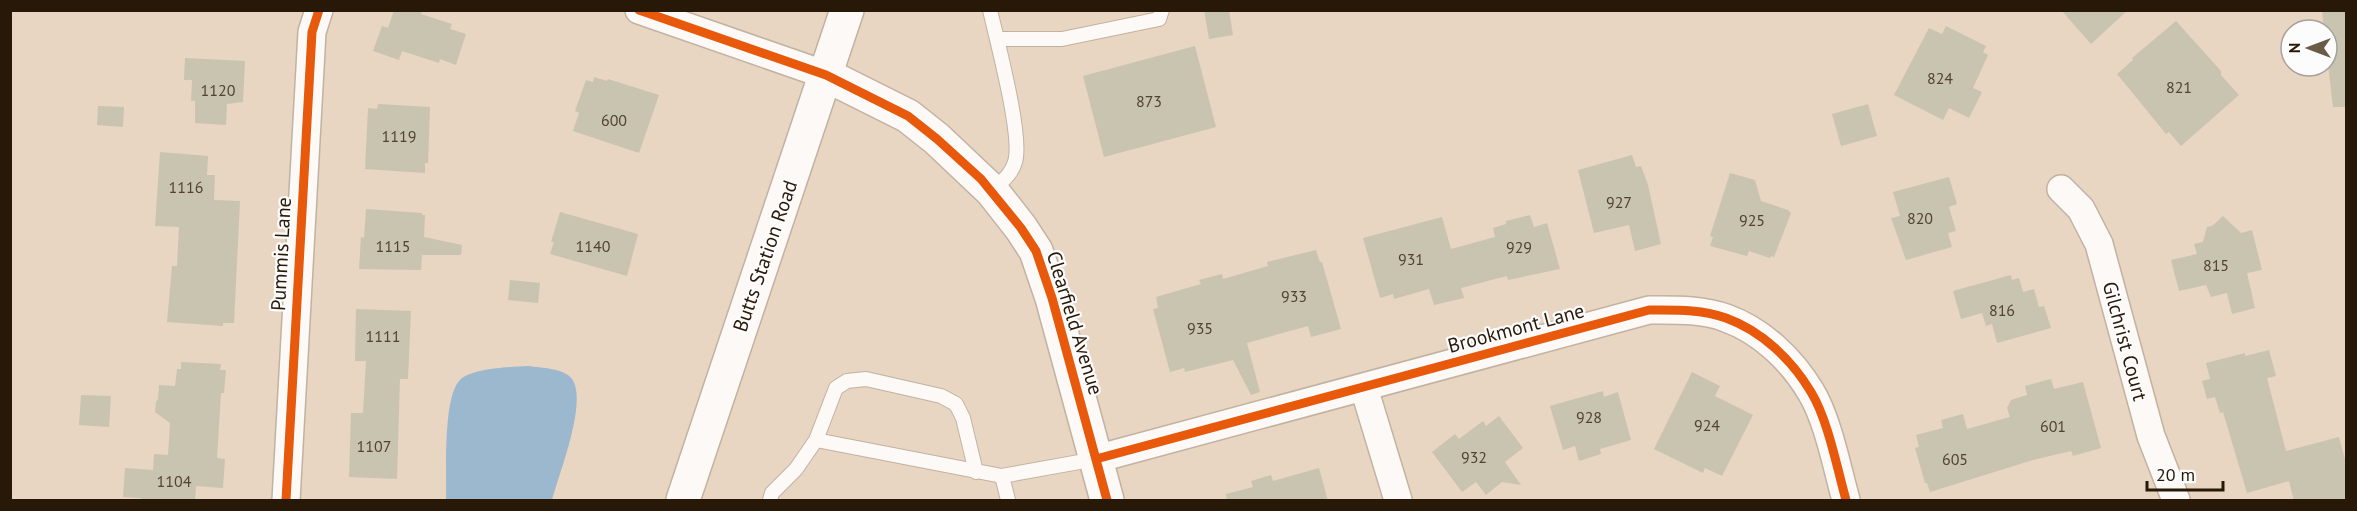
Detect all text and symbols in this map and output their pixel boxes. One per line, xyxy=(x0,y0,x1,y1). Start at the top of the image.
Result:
north arrow xyxy=(2279,18,2339,78)
text: N xyxy=(2284,43,2304,53)
house number: 824 xyxy=(1927,68,1953,88)
house number: 821 xyxy=(2166,77,2192,97)
house number: 1120 xyxy=(201,80,236,100)
house number: 873 xyxy=(1136,91,1162,111)
house number: 600 xyxy=(601,110,627,130)
house number: 1119 xyxy=(382,126,416,146)
house number: 1116 xyxy=(169,177,203,197)
street label: Butts Station Road xyxy=(727,177,803,335)
house number: 927 xyxy=(1606,192,1632,212)
street label: Pummis Lane xyxy=(265,196,297,312)
house number: 820 xyxy=(1907,208,1933,228)
house number: 925 xyxy=(1739,210,1765,230)
house number: 1115 xyxy=(376,236,410,256)
house number: 1140 xyxy=(576,236,611,256)
house number: 929 xyxy=(1506,237,1532,257)
street label: Clearfield Avenue xyxy=(1041,248,1109,398)
house number: 931 xyxy=(1398,249,1424,269)
house number: 815 xyxy=(2203,255,2229,275)
street label: Gilchrist Court xyxy=(2097,278,2153,404)
house number: 933 xyxy=(1281,286,1307,306)
street label: Brookmont Lane xyxy=(1445,297,1587,359)
house number: 816 xyxy=(1989,300,2015,320)
house number: 935 xyxy=(1187,318,1213,338)
house number: 1111 xyxy=(366,326,400,346)
house number: 928 xyxy=(1576,407,1602,427)
house number: 924 xyxy=(1694,415,1720,435)
house number: 601 xyxy=(2040,416,2066,436)
house number: 1107 xyxy=(357,436,391,456)
house number: 932 xyxy=(1461,447,1487,467)
house number: 605 xyxy=(1942,449,1968,469)
scale bar xyxy=(2147,454,2224,492)
text: 20 m xyxy=(2156,463,2195,486)
house number: 1104 xyxy=(157,471,192,491)

